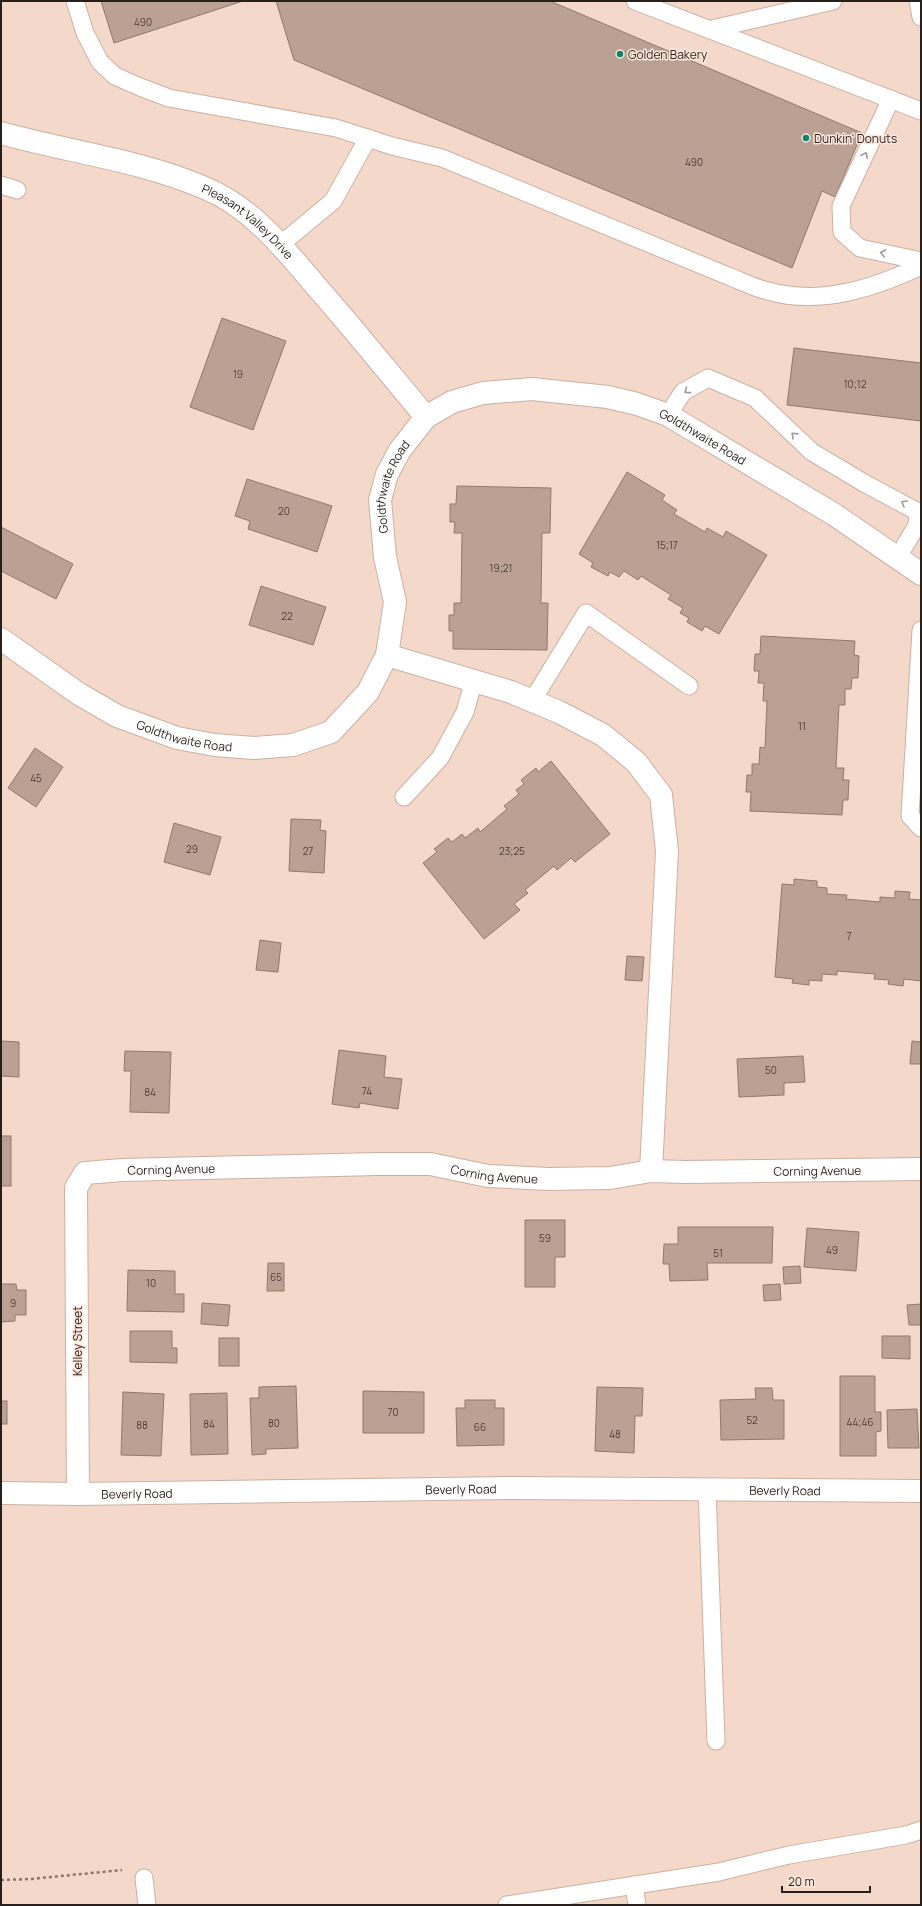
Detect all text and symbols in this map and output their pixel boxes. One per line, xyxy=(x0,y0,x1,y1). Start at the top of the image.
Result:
house number: 490 xyxy=(134,15,152,29)
place label: Golden Bakery xyxy=(628,46,708,63)
marker: Golden Bakery xyxy=(615,49,625,59)
place label: Dunkin' Donuts xyxy=(814,130,897,147)
marker: Dunkin' Donuts xyxy=(801,133,811,143)
one-way arrow xyxy=(860,152,868,159)
house number: 490 xyxy=(685,155,703,169)
street label: Pleasant Valley Drive xyxy=(199,179,298,263)
one-way arrow xyxy=(880,250,886,258)
house number: 19 xyxy=(233,367,243,381)
house number: 10;12 xyxy=(844,377,867,391)
one-way arrow xyxy=(684,386,691,393)
street label: Goldthwaite Road xyxy=(657,404,750,469)
one-way arrow xyxy=(791,432,799,440)
street label: Goldthwaite Road xyxy=(371,436,413,534)
one-way arrow xyxy=(901,501,908,508)
house number: 20 xyxy=(278,504,290,518)
house number: 15;17 xyxy=(656,538,678,552)
house number: 19;21 xyxy=(490,561,512,575)
house number: 22 xyxy=(281,609,293,623)
street label: Goldthwaite Road xyxy=(134,715,233,755)
house number: 11 xyxy=(798,719,806,733)
house number: 45 xyxy=(30,771,42,785)
house number: 29 xyxy=(186,842,198,856)
house number: 27 xyxy=(303,844,313,858)
house number: 23;25 xyxy=(499,844,525,858)
house number: 7 xyxy=(846,929,852,943)
house number: 50 xyxy=(765,1063,777,1077)
house number: 74 xyxy=(362,1084,372,1098)
house number: 84 xyxy=(144,1085,156,1099)
street label: Corning Avenue xyxy=(127,1159,215,1178)
street label: Corning Avenue xyxy=(449,1160,538,1187)
street label: Corning Avenue xyxy=(773,1161,861,1179)
house number: 59 xyxy=(539,1231,551,1245)
house number: 49 xyxy=(826,1243,838,1257)
house number: 51 xyxy=(713,1246,723,1260)
house number: 65 xyxy=(270,1270,282,1284)
house number: 10 xyxy=(146,1276,156,1290)
house number: 9 xyxy=(10,1296,16,1310)
street label: Kelley Street xyxy=(69,1306,86,1376)
house number: 70 xyxy=(387,1405,399,1419)
house number: 52 xyxy=(746,1413,758,1427)
house number: 44;46 xyxy=(846,1415,874,1429)
house number: 80 xyxy=(268,1416,280,1430)
house number: 84 xyxy=(203,1417,215,1431)
house number: 88 xyxy=(136,1418,148,1432)
house number: 66 xyxy=(474,1420,486,1434)
house number: 48 xyxy=(609,1427,621,1441)
street label: Beverly Road xyxy=(425,1480,497,1498)
street label: Beverly Road xyxy=(749,1481,821,1499)
street label: Beverly Road xyxy=(101,1484,173,1502)
scale bar xyxy=(782,1868,870,1894)
text: 20 m xyxy=(788,1873,815,1890)

